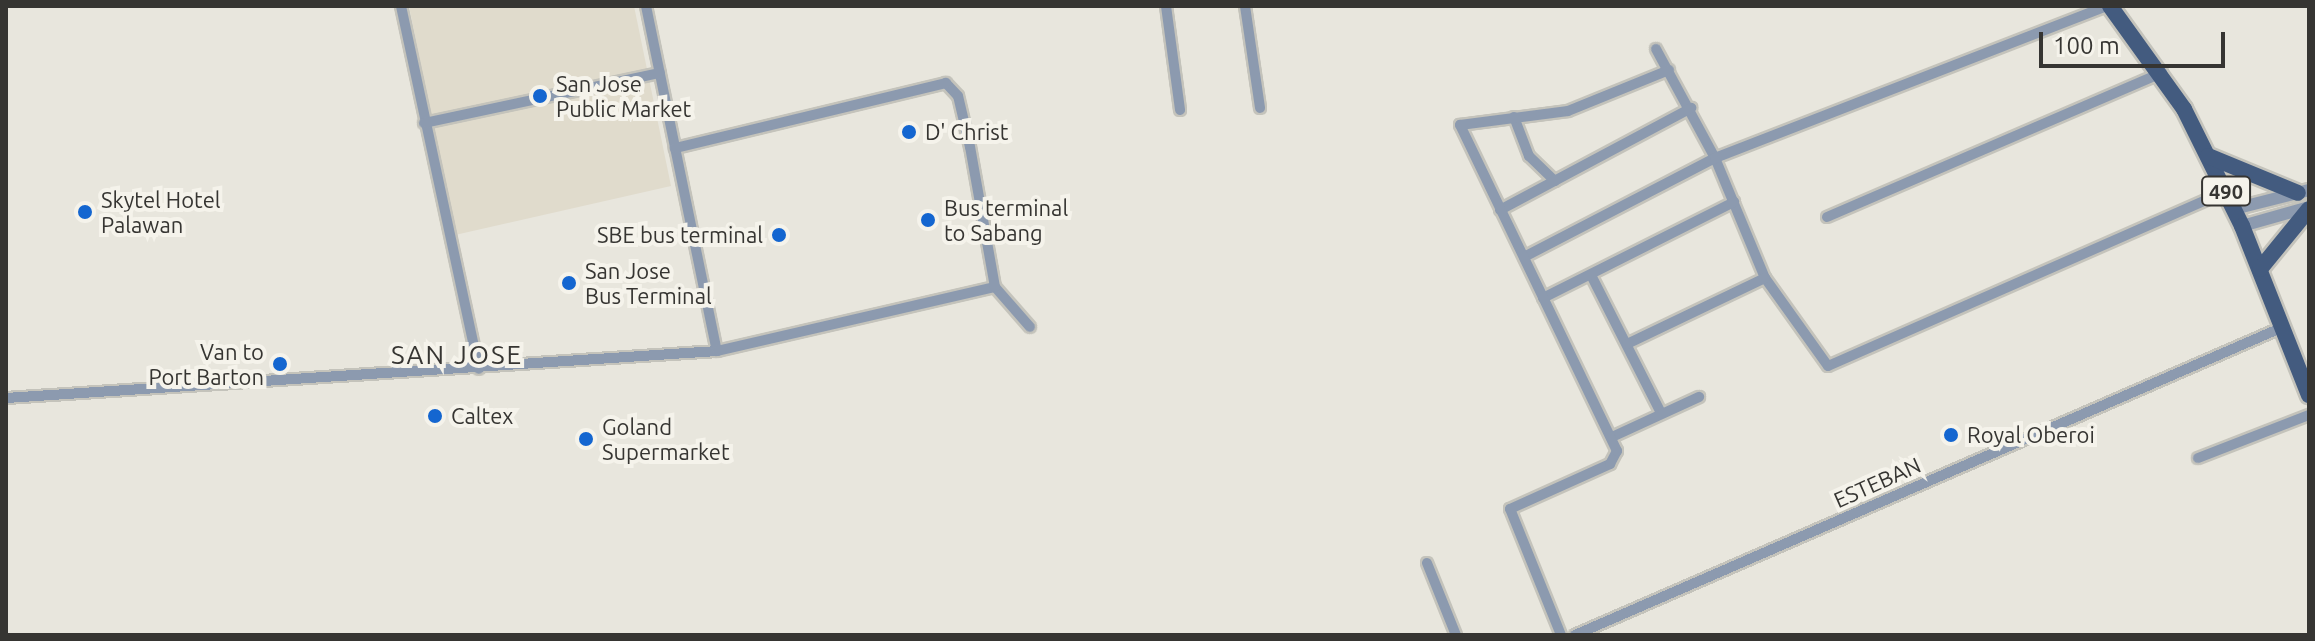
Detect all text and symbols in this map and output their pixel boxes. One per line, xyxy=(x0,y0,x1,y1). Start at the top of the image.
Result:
scale bar xyxy=(2043,16,2229,66)
text: 100 m xyxy=(2053,32,2120,59)
place label: San Jose Public Market xyxy=(556,70,691,122)
marker: San Jose Public Market xyxy=(531,87,549,105)
place label: D' Christ xyxy=(925,119,1009,145)
marker: D' Christ xyxy=(900,123,918,141)
road number: 490 xyxy=(2200,175,2252,207)
place label: Skytel Hotel Palawan xyxy=(101,186,221,238)
place label: Bus terminal to Sabang xyxy=(944,194,1068,246)
marker: Skytel Hotel Palawan xyxy=(76,203,94,221)
marker: Bus terminal to Sabang xyxy=(919,211,937,229)
place label: SBE bus terminal xyxy=(597,222,763,248)
marker: SBE bus terminal xyxy=(770,226,788,244)
place label: San Jose Bus Terminal xyxy=(585,257,712,308)
marker: San Jose Bus Terminal xyxy=(560,274,578,292)
place label: Van to Port Barton xyxy=(149,338,264,390)
district label: SAN JOSE xyxy=(391,339,523,371)
marker: Van to Port Barton xyxy=(271,355,289,373)
place label: Caltex xyxy=(451,403,513,429)
marker: Caltex xyxy=(426,407,444,425)
place label: Goland Supermarket xyxy=(602,413,730,464)
place label: Royal Oberoi xyxy=(1967,422,2095,448)
marker: Royal Oberoi xyxy=(1942,426,1960,444)
marker: Goland Supermarket xyxy=(577,430,595,448)
street label: ESTEBAN xyxy=(1829,451,1925,513)

